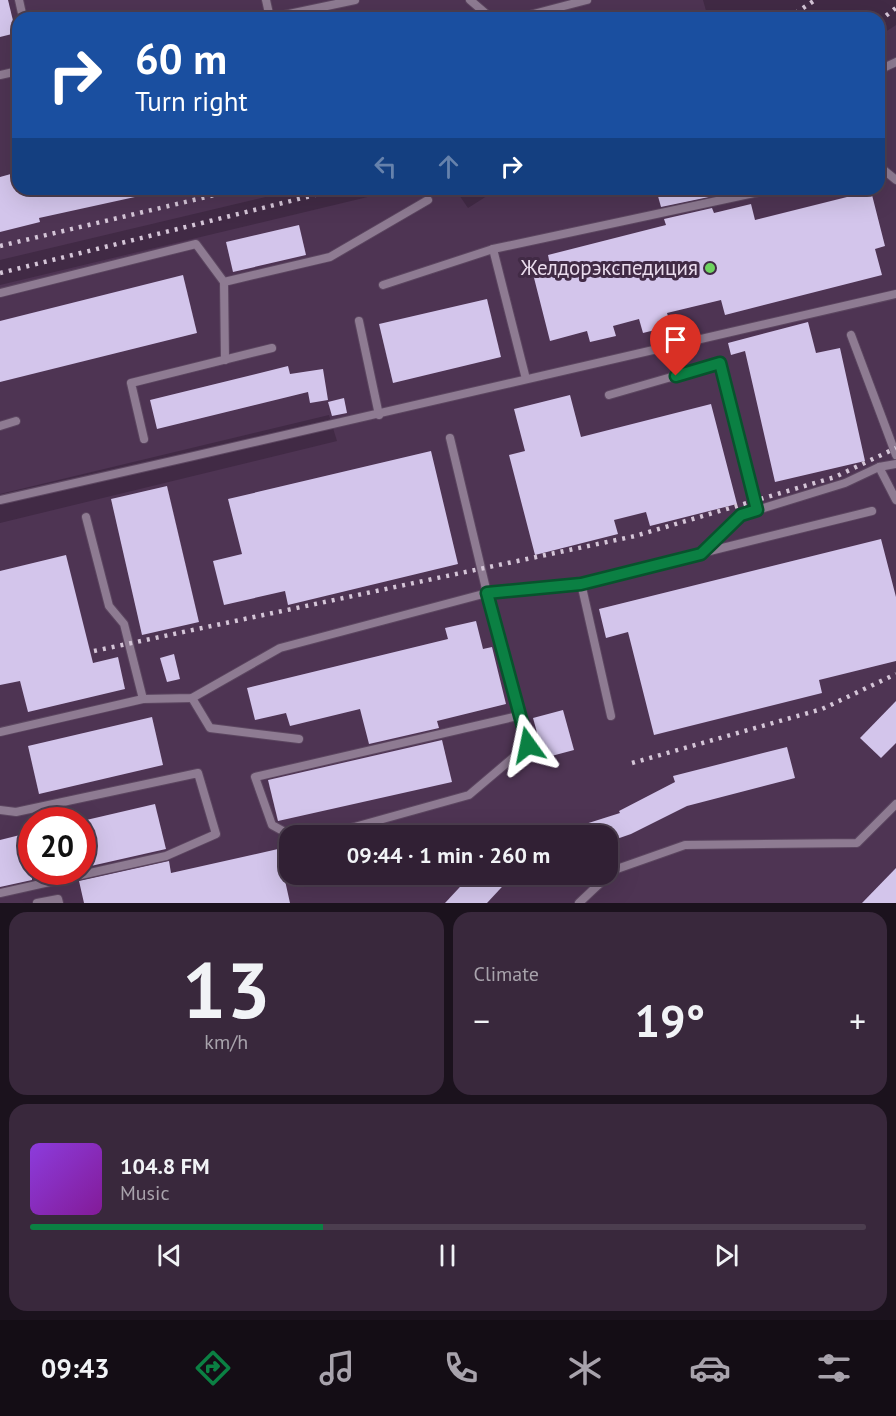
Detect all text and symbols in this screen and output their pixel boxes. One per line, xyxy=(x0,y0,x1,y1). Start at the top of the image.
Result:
text: 60 m xyxy=(135,31,227,86)
icon: right xyxy=(36,36,114,114)
text: Turn right xyxy=(135,84,248,118)
icon: left xyxy=(369,150,402,183)
icon: ahead xyxy=(432,150,465,183)
icon: right xyxy=(495,150,528,183)
place label: Желдорэкспедиция xyxy=(520,254,698,281)
marker: Желдорэкспедиция xyxy=(703,261,717,275)
pin xyxy=(650,314,701,376)
icon: arrive xyxy=(659,323,692,356)
position arrow xyxy=(496,713,560,777)
speed limit sign: 20 xyxy=(18,807,96,885)
text: 09:44 · 1 min · 260 m xyxy=(347,841,550,869)
text: 13 xyxy=(182,939,270,1040)
text: Climate xyxy=(474,961,539,987)
text: 19° xyxy=(634,991,705,1049)
text: − xyxy=(474,999,490,1042)
text: + xyxy=(849,999,866,1042)
text: km/h xyxy=(204,1029,248,1055)
text: 104.8 FM xyxy=(120,1152,210,1180)
text: Music xyxy=(120,1180,169,1206)
icon: previous xyxy=(153,1239,186,1272)
icon: pause xyxy=(431,1239,464,1272)
icon: next xyxy=(710,1239,743,1272)
icon: directions xyxy=(192,1347,234,1389)
icon: music xyxy=(316,1347,358,1389)
icon: phone xyxy=(440,1347,482,1389)
icon: climate xyxy=(564,1347,606,1389)
icon: car xyxy=(689,1347,731,1389)
icon: filters xyxy=(813,1347,855,1389)
text: 09:43 xyxy=(41,1351,110,1385)

